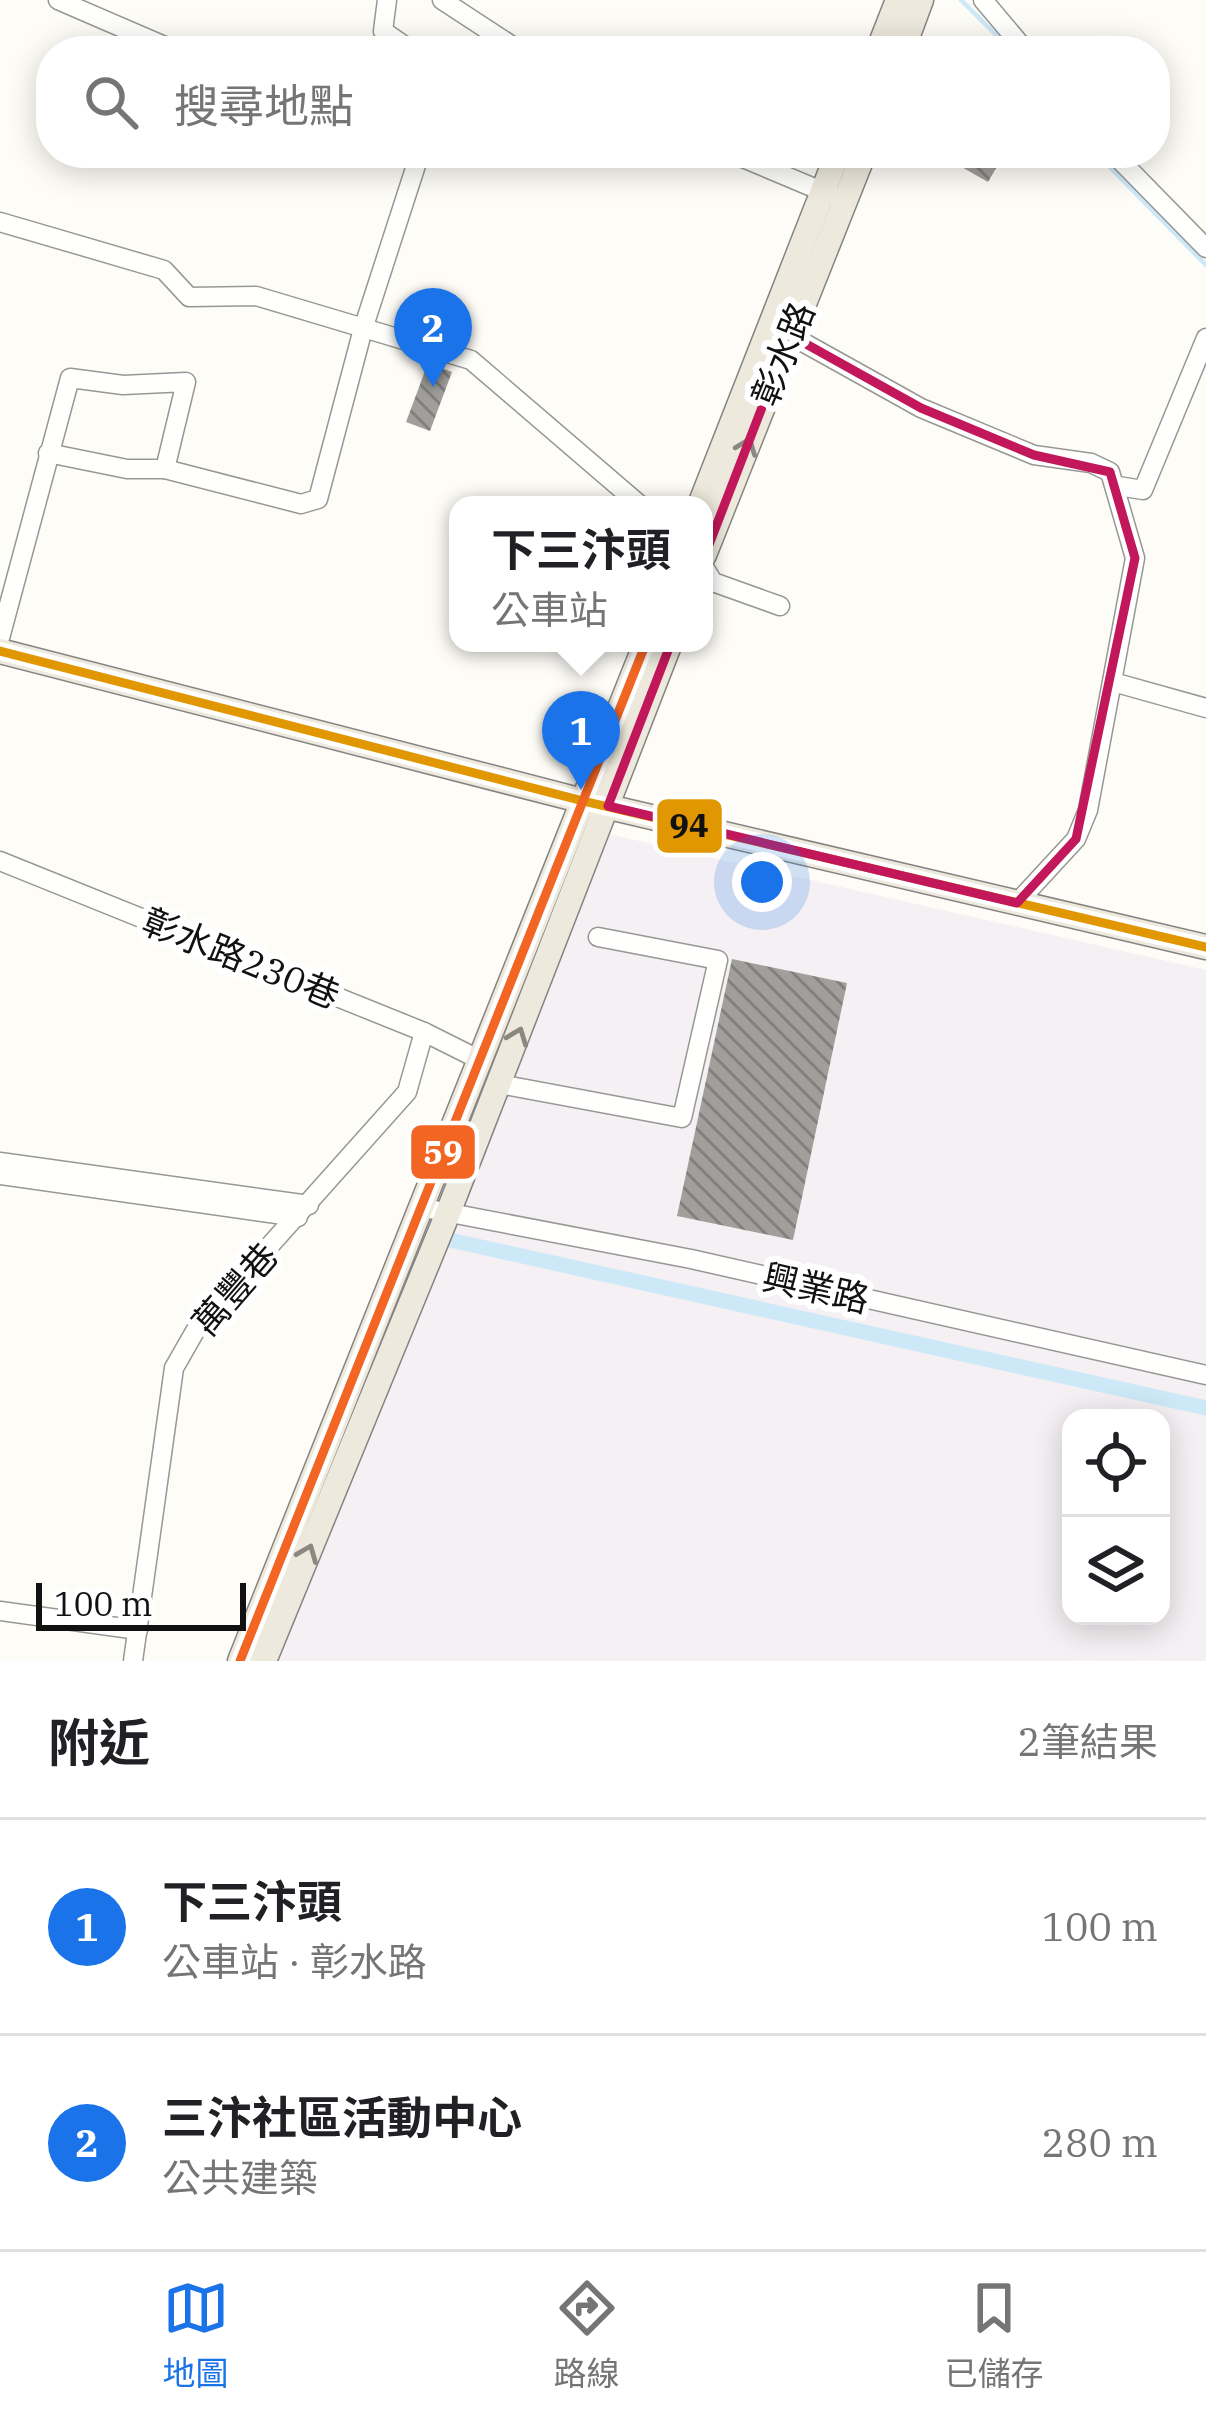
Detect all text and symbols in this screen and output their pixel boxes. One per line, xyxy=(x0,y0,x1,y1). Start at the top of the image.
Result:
search box xyxy=(36,36,1170,168)
icon: search xyxy=(78,69,144,135)
text: 搜尋地點 xyxy=(174,76,354,134)
pin: 2 xyxy=(394,288,472,387)
street label: 彰水路 xyxy=(741,295,825,413)
one-way arrow xyxy=(732,436,757,457)
popup xyxy=(449,496,713,652)
text: 下三汴頭 xyxy=(491,520,671,578)
text: 公車站 xyxy=(491,584,608,635)
pin: 1 xyxy=(542,691,620,790)
line badge: 94 xyxy=(655,797,724,855)
text: 94 xyxy=(669,803,709,846)
your location xyxy=(732,852,792,912)
street label: 彰水路230巷 xyxy=(136,897,347,1018)
one-way arrow xyxy=(503,1026,528,1047)
line badge: 59 xyxy=(409,1123,477,1181)
text: 59 xyxy=(423,1130,463,1173)
street label: 萬豐巷 xyxy=(181,1232,288,1345)
street label: 興業路 xyxy=(758,1252,874,1323)
map controls xyxy=(1062,1409,1170,1625)
button: locate xyxy=(1062,1409,1170,1517)
button: layers xyxy=(1062,1517,1170,1625)
one-way arrow xyxy=(294,1543,319,1564)
scale bar xyxy=(36,1577,246,1630)
text: 100 m xyxy=(54,1582,153,1625)
text: 附近 xyxy=(48,1709,150,1775)
text: 2筆結果 xyxy=(1018,1716,1158,1767)
text: 下三汴頭 xyxy=(162,1872,342,1930)
text: 1 xyxy=(75,1901,99,1952)
text: 100 m xyxy=(1042,1901,1158,1952)
text: 公車站 · 彰水路 xyxy=(162,1936,427,1987)
text: 三汴社區活動中心 xyxy=(162,2088,522,2146)
text: 2 xyxy=(75,2117,99,2168)
text: 280 m xyxy=(1042,2117,1158,2168)
text: 公共建築 xyxy=(162,2152,318,2203)
tab: 地圖 xyxy=(163,2275,229,2395)
tab: 路線 xyxy=(554,2275,620,2395)
tab: 已儲存 xyxy=(945,2275,1044,2395)

